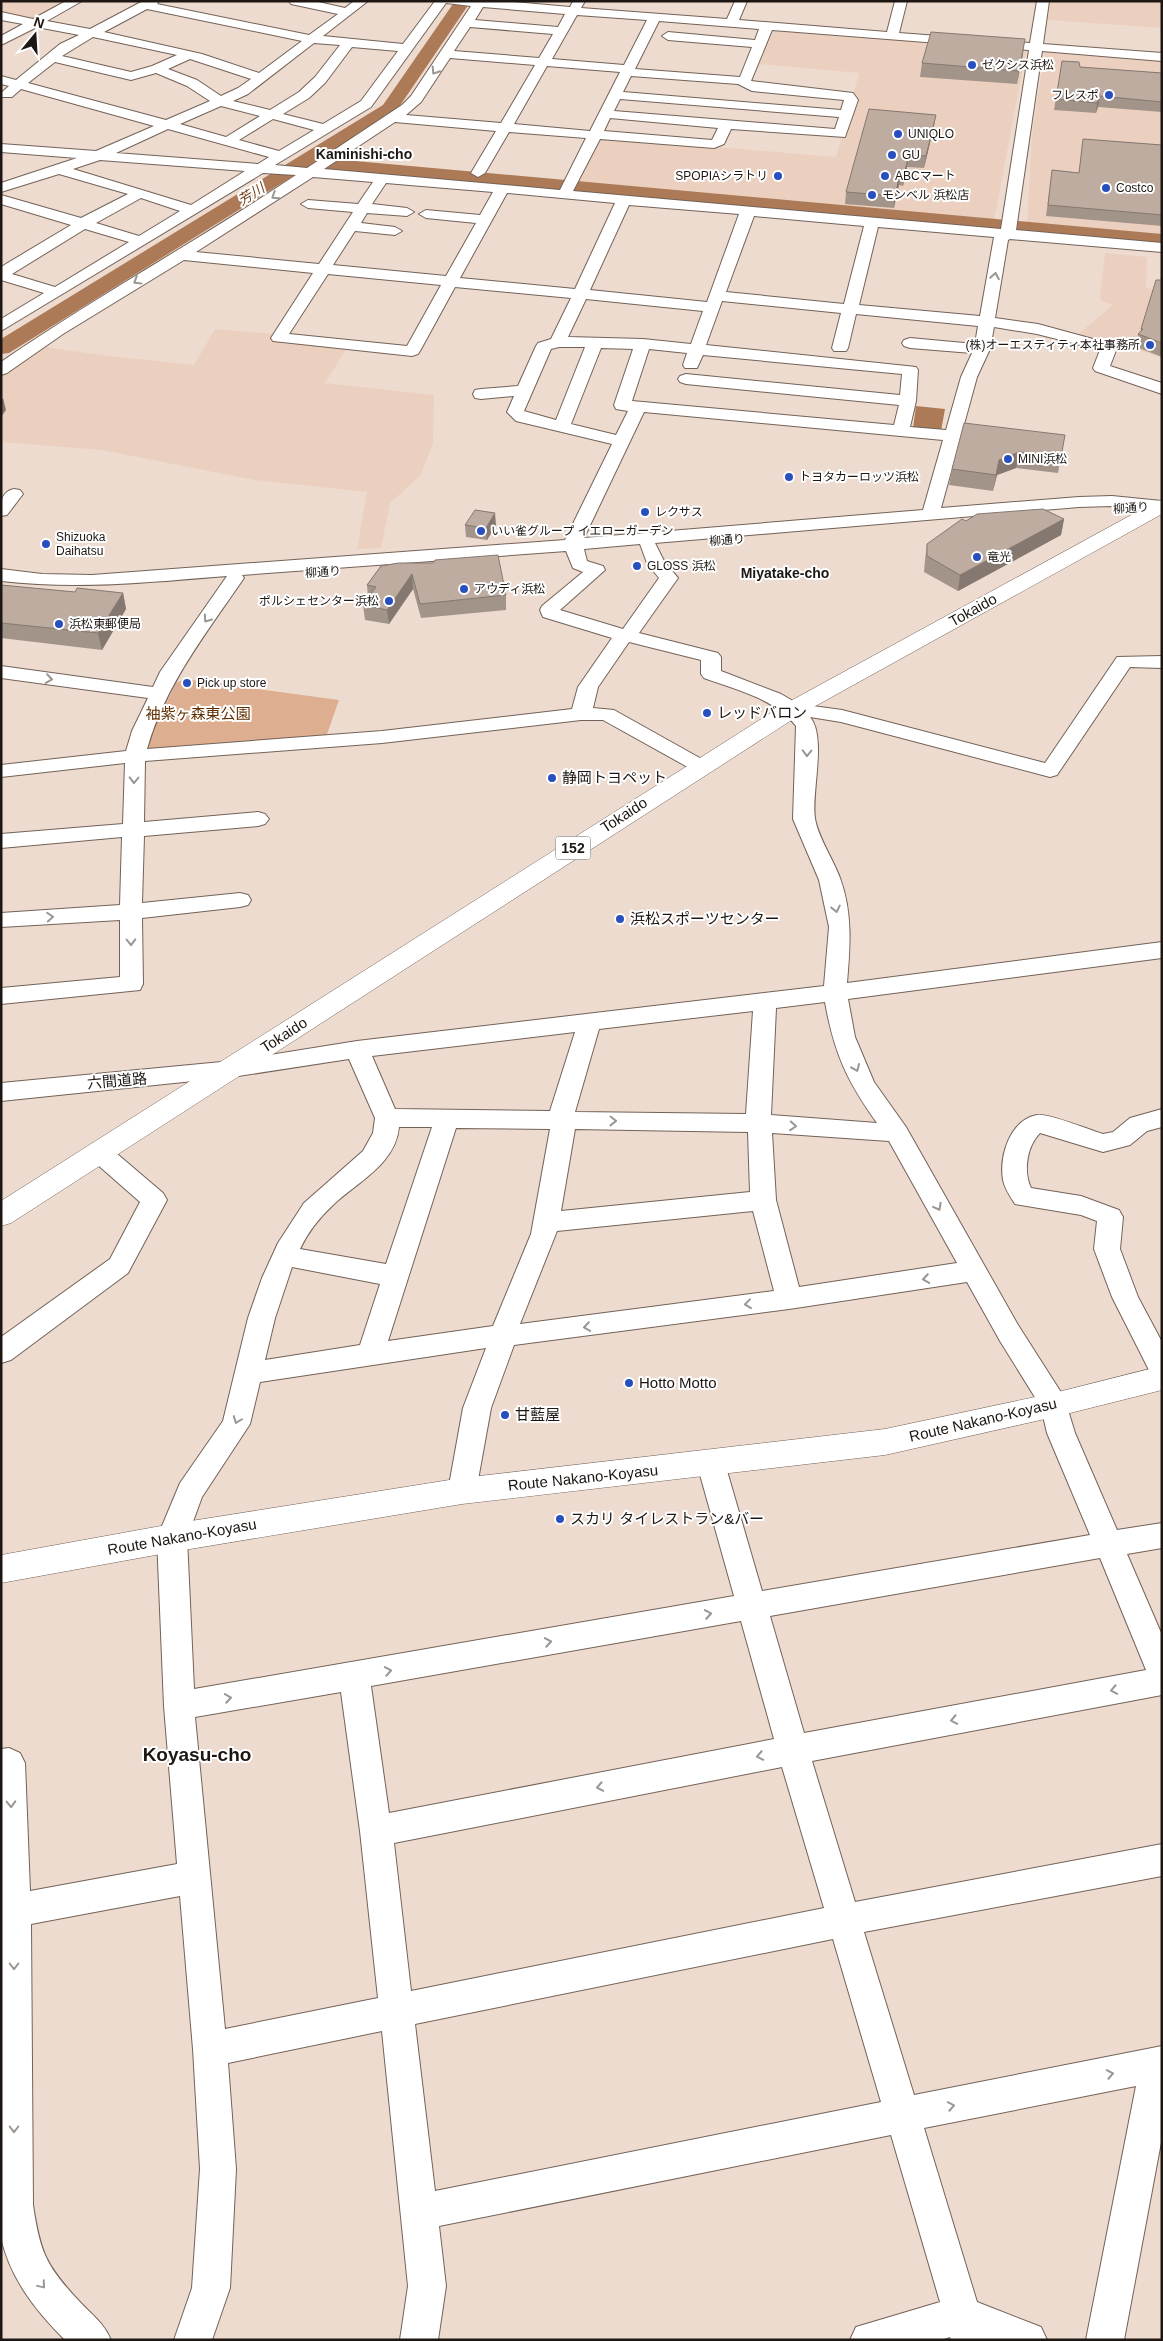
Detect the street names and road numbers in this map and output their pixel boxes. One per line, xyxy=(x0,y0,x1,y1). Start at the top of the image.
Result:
street label: 柳通り xyxy=(1113,500,1149,516)
street label: 柳通り xyxy=(708,531,746,549)
street label: 柳通り xyxy=(305,564,341,580)
street label: Tokaido xyxy=(946,590,999,630)
street label: Tokaido xyxy=(597,793,650,836)
road number: 152 xyxy=(556,836,590,860)
street label: Tokaido xyxy=(257,1013,310,1056)
street label: 六間道路 xyxy=(86,1069,148,1092)
street label: Route Nakano-Koyasu xyxy=(907,1394,1058,1445)
street label: Route Nakano-Koyasu xyxy=(507,1461,659,1494)
street label: Route Nakano-Koyasu xyxy=(106,1515,258,1558)

